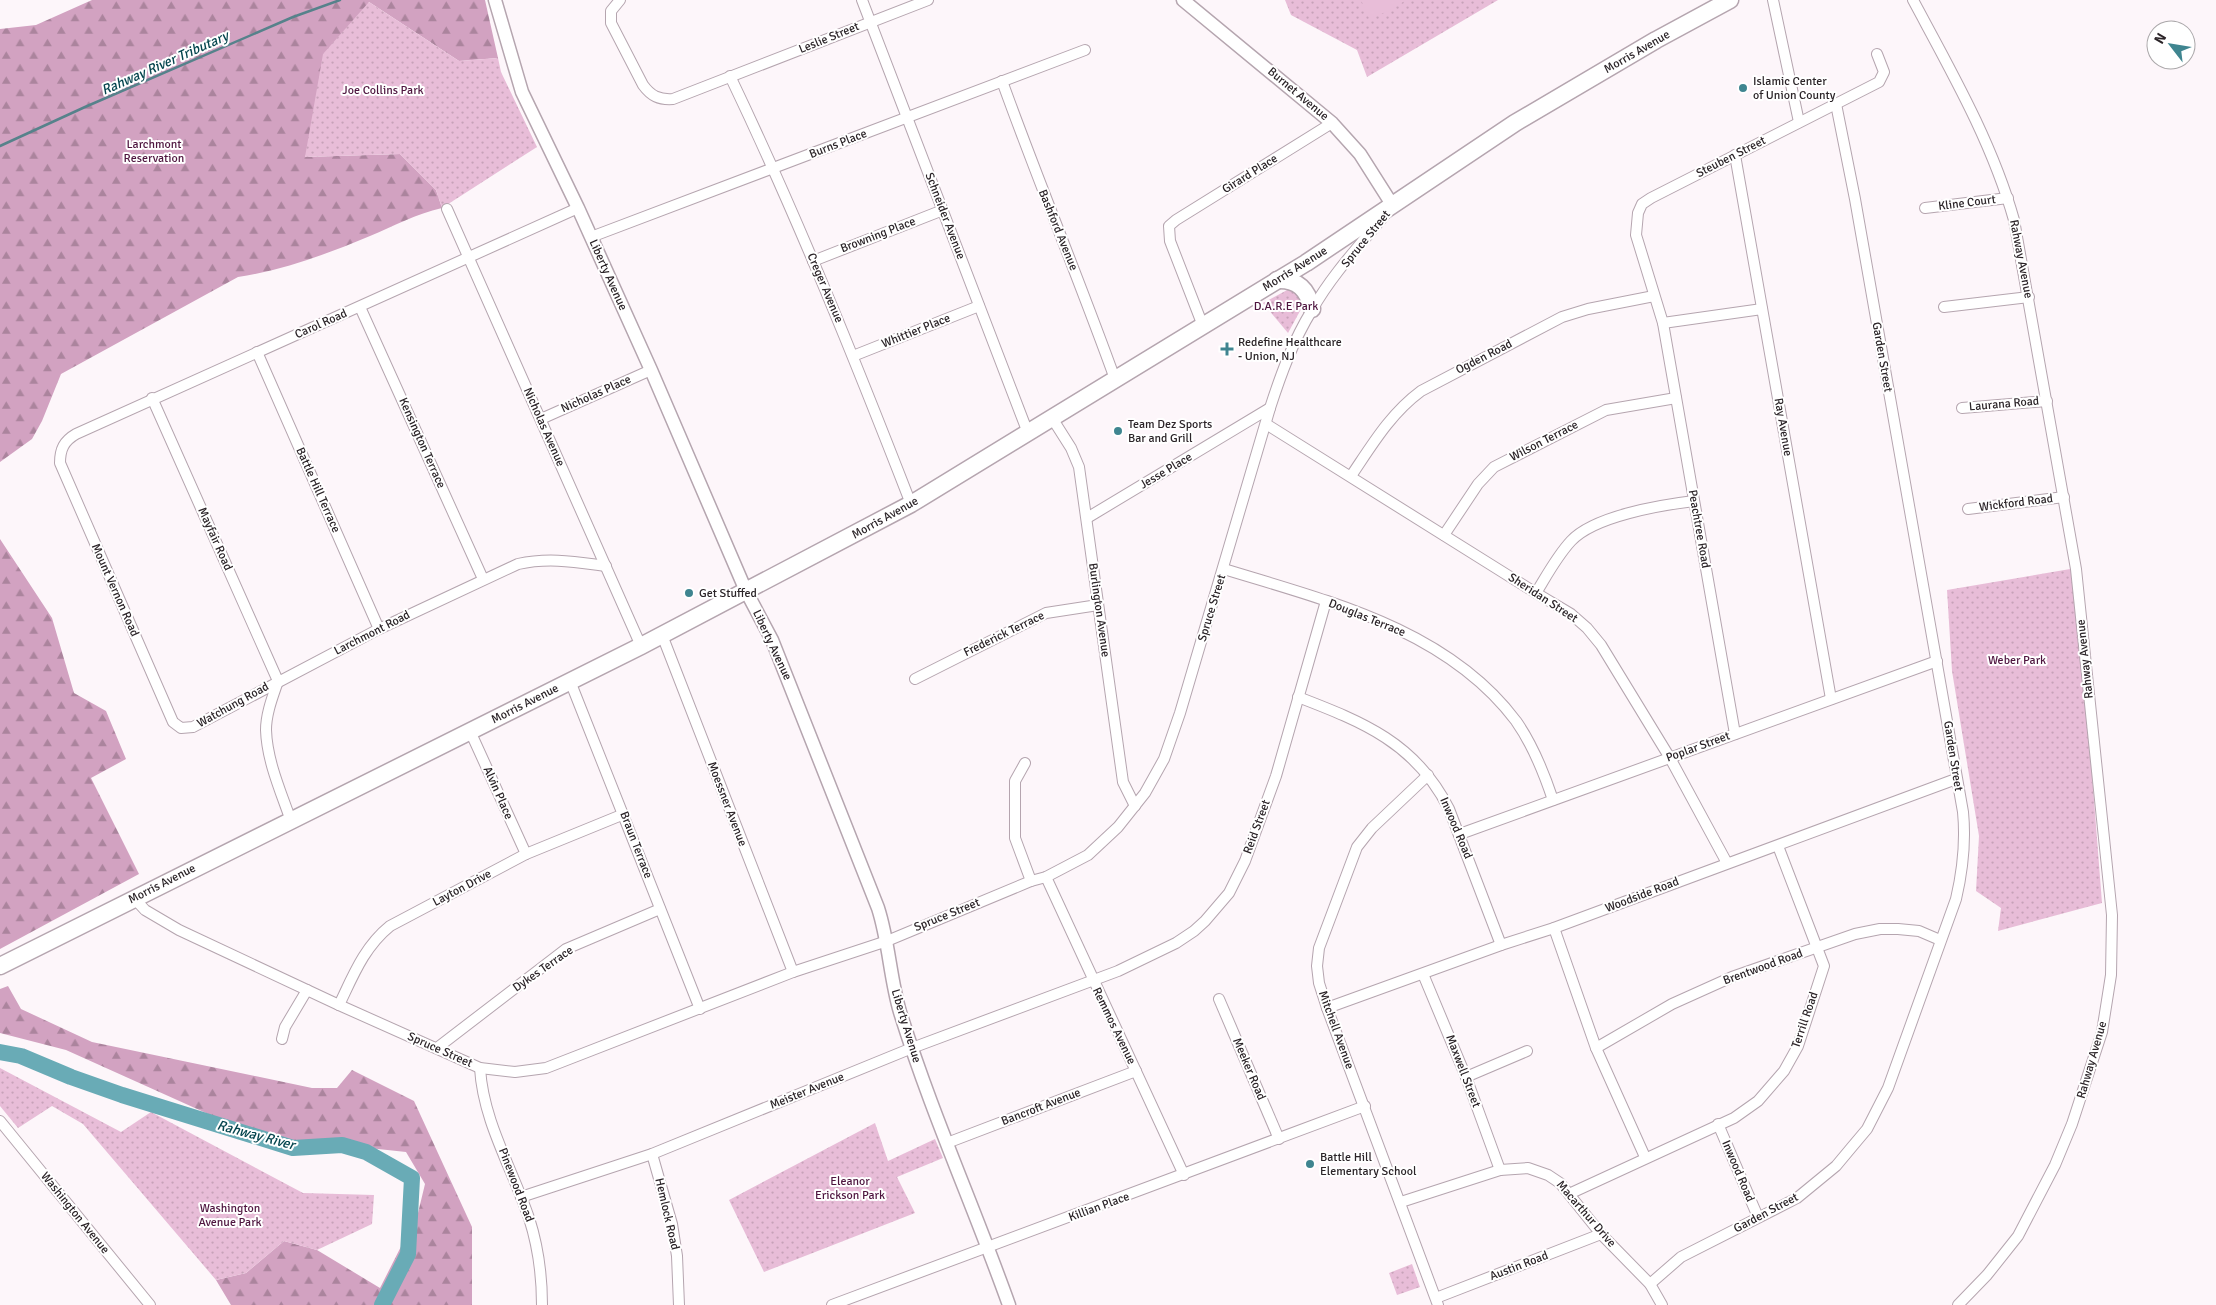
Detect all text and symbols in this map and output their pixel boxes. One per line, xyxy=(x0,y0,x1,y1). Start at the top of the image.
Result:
street label: Leslie Street xyxy=(797,19,861,57)
north arrow xyxy=(2146,20,2196,70)
water label: Rahway River Tributary xyxy=(99,26,233,99)
street label: Morris Avenue xyxy=(1601,27,1673,77)
text: N xyxy=(2150,30,2170,47)
street label: Burnet Avenue xyxy=(1264,64,1332,124)
place label: Islamic Center of Union County xyxy=(1753,74,1836,103)
marker: Islamic Center of Union County xyxy=(1737,82,1749,94)
park label: Joe Collins Park xyxy=(342,83,424,98)
street label: Burns Place xyxy=(807,126,869,162)
street label: Steuben Street xyxy=(1694,133,1768,181)
park label: Larchmont Reservation xyxy=(124,137,184,166)
street label: Girard Place xyxy=(1219,151,1281,197)
street label: Schneider Avenue xyxy=(922,171,968,261)
street label: Bashford Avenue xyxy=(1035,187,1081,273)
street label: Kline Court xyxy=(1937,192,1997,214)
street label: Spruce Street xyxy=(1338,207,1394,271)
street label: Browning Place xyxy=(838,214,918,256)
street label: Rahway Avenue xyxy=(2006,218,2036,300)
street label: Liberty Avenue xyxy=(586,237,630,313)
street label: Morris Avenue xyxy=(1260,243,1330,295)
street label: Creger Avenue xyxy=(804,251,846,325)
park label: D.A.R.E Park xyxy=(1254,299,1318,314)
street label: Carol Road xyxy=(293,306,349,342)
street label: Whittier Place xyxy=(879,310,953,352)
street label: Garden Street xyxy=(1868,321,1896,393)
place label: Redefine Healthcare - Union, NJ xyxy=(1238,335,1342,364)
street label: Ogden Road xyxy=(1453,336,1515,378)
marker: Redefine Healthcare - Union, NJ xyxy=(1220,342,1234,356)
street label: Nicholas Place xyxy=(559,372,633,416)
street label: Nicholas Avenue xyxy=(520,385,568,469)
street label: Laurana Road xyxy=(1968,393,2040,415)
street label: Kensington Terrace xyxy=(395,395,449,491)
street label: Ray Avenue xyxy=(1771,397,1795,457)
place label: Team Dez Sports Bar and Grill xyxy=(1128,417,1212,446)
street label: Wilson Terrace xyxy=(1507,417,1581,465)
marker: Team Dez Sports Bar and Grill xyxy=(1112,425,1124,437)
street label: Battle Hill Terrace xyxy=(292,445,344,535)
street label: Jesse Place xyxy=(1137,449,1195,493)
street label: Peachtree Road xyxy=(1685,489,1713,569)
street label: Wickford Road xyxy=(1978,491,2054,515)
street label: Morris Avenue xyxy=(849,494,921,542)
street label: Mayfair Road xyxy=(194,505,236,573)
street label: Mount Vernon Road xyxy=(88,541,142,639)
street label: Burlington Avenue xyxy=(1085,562,1113,658)
street label: Sheridan Street xyxy=(1505,570,1581,626)
street label: Spruce Street xyxy=(1195,573,1229,643)
place label: Get Stuffed xyxy=(699,586,757,601)
marker: Get Stuffed xyxy=(683,587,695,599)
street label: Douglas Terrace xyxy=(1326,596,1408,640)
street label: Larchmont Road xyxy=(331,607,413,659)
street label: Liberty Avenue xyxy=(749,607,795,683)
street label: Frederick Terrace xyxy=(961,608,1047,660)
street label: Rahway Avenue xyxy=(2073,619,2097,699)
park label: Weber Park xyxy=(1988,653,2046,668)
street label: Watchung Road xyxy=(194,679,272,731)
street label: Morris Avenue xyxy=(489,681,561,727)
street label: Garden Street xyxy=(1940,720,1966,792)
street label: Poplar Street xyxy=(1664,728,1732,766)
street label: Moessner Avenue xyxy=(704,759,750,849)
street label: Alvin Place xyxy=(480,764,516,822)
street label: Inwood Road xyxy=(1436,795,1476,861)
street label: Reid Street xyxy=(1240,798,1274,856)
street label: Braun Terrace xyxy=(616,809,656,881)
street label: Morris Avenue xyxy=(126,861,198,907)
street label: Layton Drive xyxy=(430,866,494,910)
street label: Woodside Road xyxy=(1603,874,1681,916)
street label: Spruce Street xyxy=(912,895,982,935)
street label: Dykes Terrace xyxy=(510,943,576,995)
street label: Brentwood Road xyxy=(1721,946,1805,988)
street label: Remmos Avenue xyxy=(1089,985,1139,1067)
street label: Liberty Avenue xyxy=(888,987,924,1065)
street label: Mitchell Avenue xyxy=(1315,989,1357,1071)
street label: Terrill Road xyxy=(1788,990,1822,1050)
street label: Rahway Avenue xyxy=(2074,1020,2110,1100)
street label: Spruce Street xyxy=(405,1029,475,1071)
street label: Maxwell Street xyxy=(1442,1032,1484,1110)
street label: Meeker Road xyxy=(1229,1036,1269,1102)
street label: Meister Avenue xyxy=(768,1069,846,1113)
street label: Bancroft Avenue xyxy=(999,1085,1083,1129)
water label: Rahway River xyxy=(215,1116,298,1154)
street label: Inwood Road xyxy=(1718,1138,1758,1204)
street label: Pinewood Road xyxy=(495,1146,537,1224)
place label: Battle Hill Elementary School xyxy=(1320,1150,1417,1179)
marker: Battle Hill Elementary School xyxy=(1304,1158,1316,1170)
street label: Washington Avenue xyxy=(37,1169,113,1257)
park label: Eleanor Erickson Park xyxy=(815,1174,885,1203)
street label: Hemlock Road xyxy=(651,1177,683,1251)
street label: Macarthur Drive xyxy=(1553,1178,1619,1250)
street label: Killian Place xyxy=(1066,1189,1132,1225)
street label: Garden Street xyxy=(1731,1190,1801,1236)
park label: Washington Avenue Park xyxy=(198,1201,262,1230)
street label: Austin Road xyxy=(1488,1248,1550,1284)

